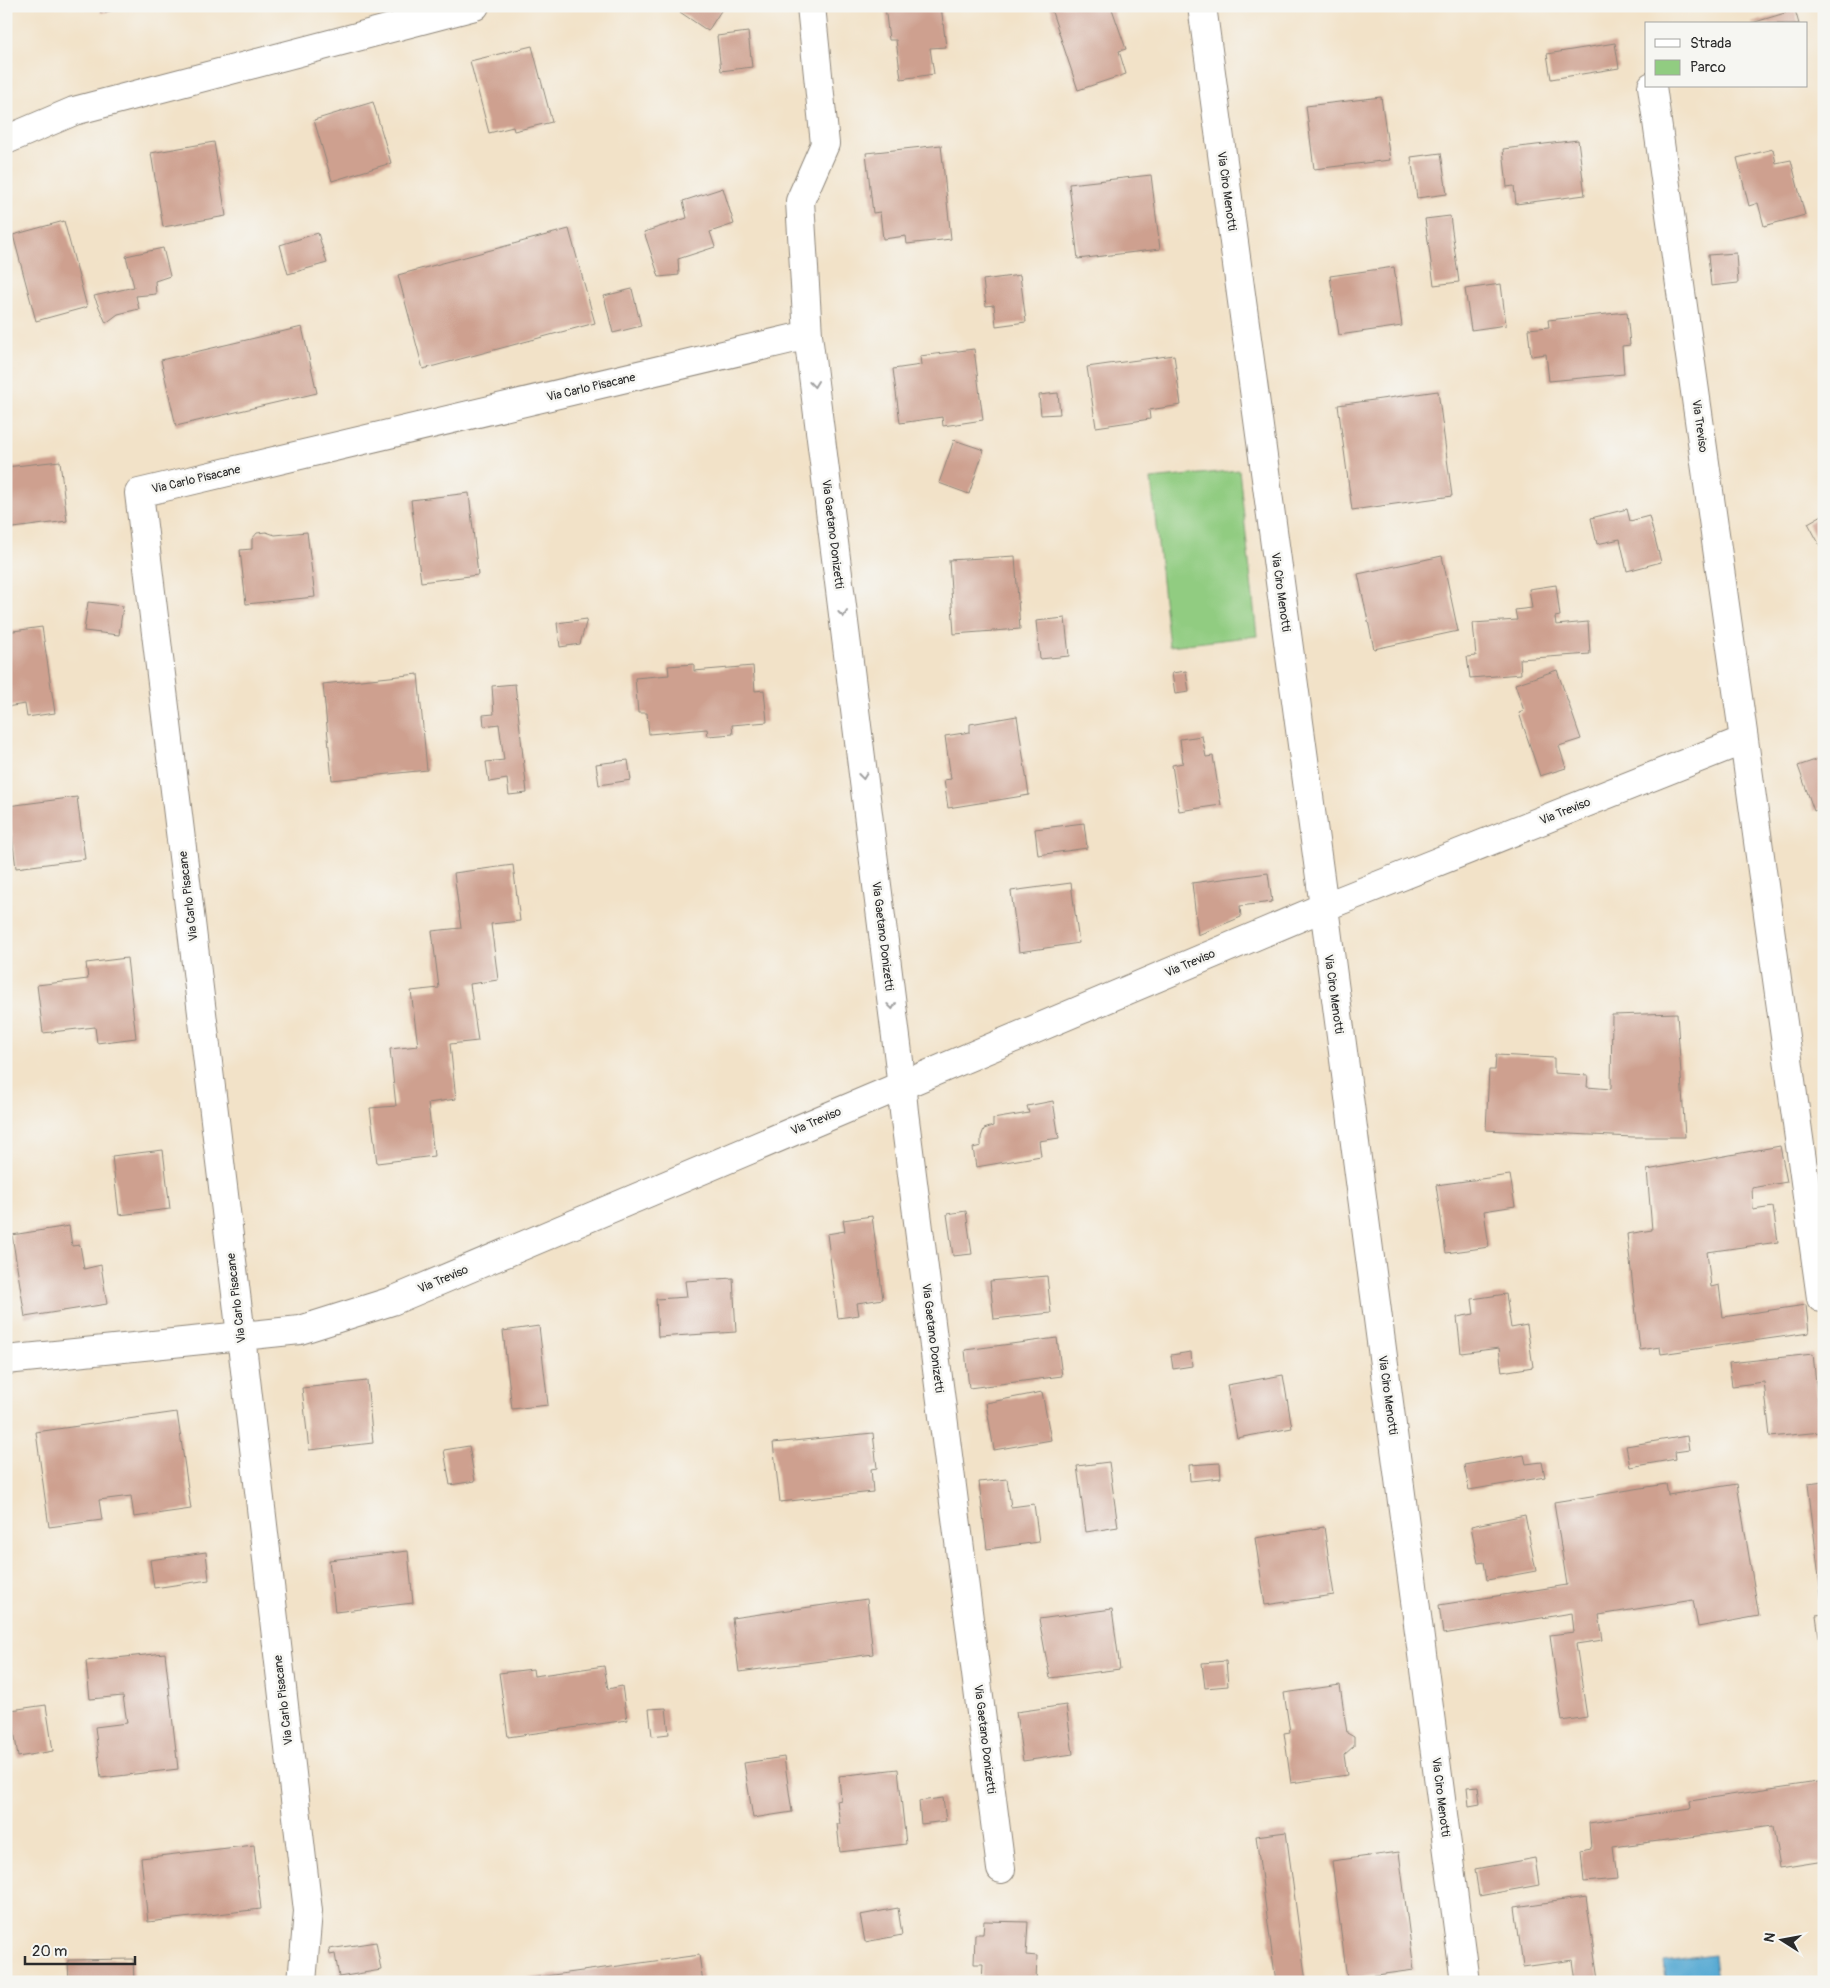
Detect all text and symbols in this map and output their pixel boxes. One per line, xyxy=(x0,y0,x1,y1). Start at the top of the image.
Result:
legend xyxy=(1645,22,1808,88)
text: Strada xyxy=(1690,34,1731,53)
text: Parco xyxy=(1690,58,1726,77)
street label: Via Ciro Menotti xyxy=(1214,151,1239,232)
street label: Via Carlo Pisacane xyxy=(545,370,637,405)
one-way arrow xyxy=(808,380,819,388)
street label: Via Treviso xyxy=(1688,399,1711,454)
street label: Via Carlo Pisacane xyxy=(150,462,242,497)
street label: Via Gaetano Donizetti xyxy=(818,479,847,589)
street label: Via Ciro Menotti xyxy=(1268,552,1293,633)
one-way arrow xyxy=(837,611,848,619)
one-way arrow xyxy=(857,772,868,780)
street label: Via Treviso xyxy=(1538,794,1593,828)
street label: Via Carlo Pisacane xyxy=(176,850,201,942)
street label: Via Gaetano Donizetti xyxy=(868,881,897,991)
street label: Via Treviso xyxy=(1163,946,1218,981)
street label: Via Ciro Menotti xyxy=(1321,954,1346,1035)
one-way arrow xyxy=(886,1003,897,1011)
street label: Via Treviso xyxy=(789,1104,844,1139)
street label: Via Carlo Pisacane xyxy=(224,1252,249,1344)
street label: Via Treviso xyxy=(416,1262,471,1297)
street label: Via Gaetano Donizetti xyxy=(918,1283,947,1393)
street label: Via Ciro Menotti xyxy=(1375,1355,1400,1436)
street label: Via Carlo Pisacane xyxy=(271,1654,296,1746)
street label: Via Gaetano Donizetti xyxy=(970,1684,999,1794)
street label: Via Ciro Menotti xyxy=(1428,1757,1453,1838)
north arrow xyxy=(1758,1916,1808,1966)
text: N xyxy=(1760,1931,1779,1944)
scale bar xyxy=(25,1933,135,1965)
text: 20 m xyxy=(32,1942,67,1961)

